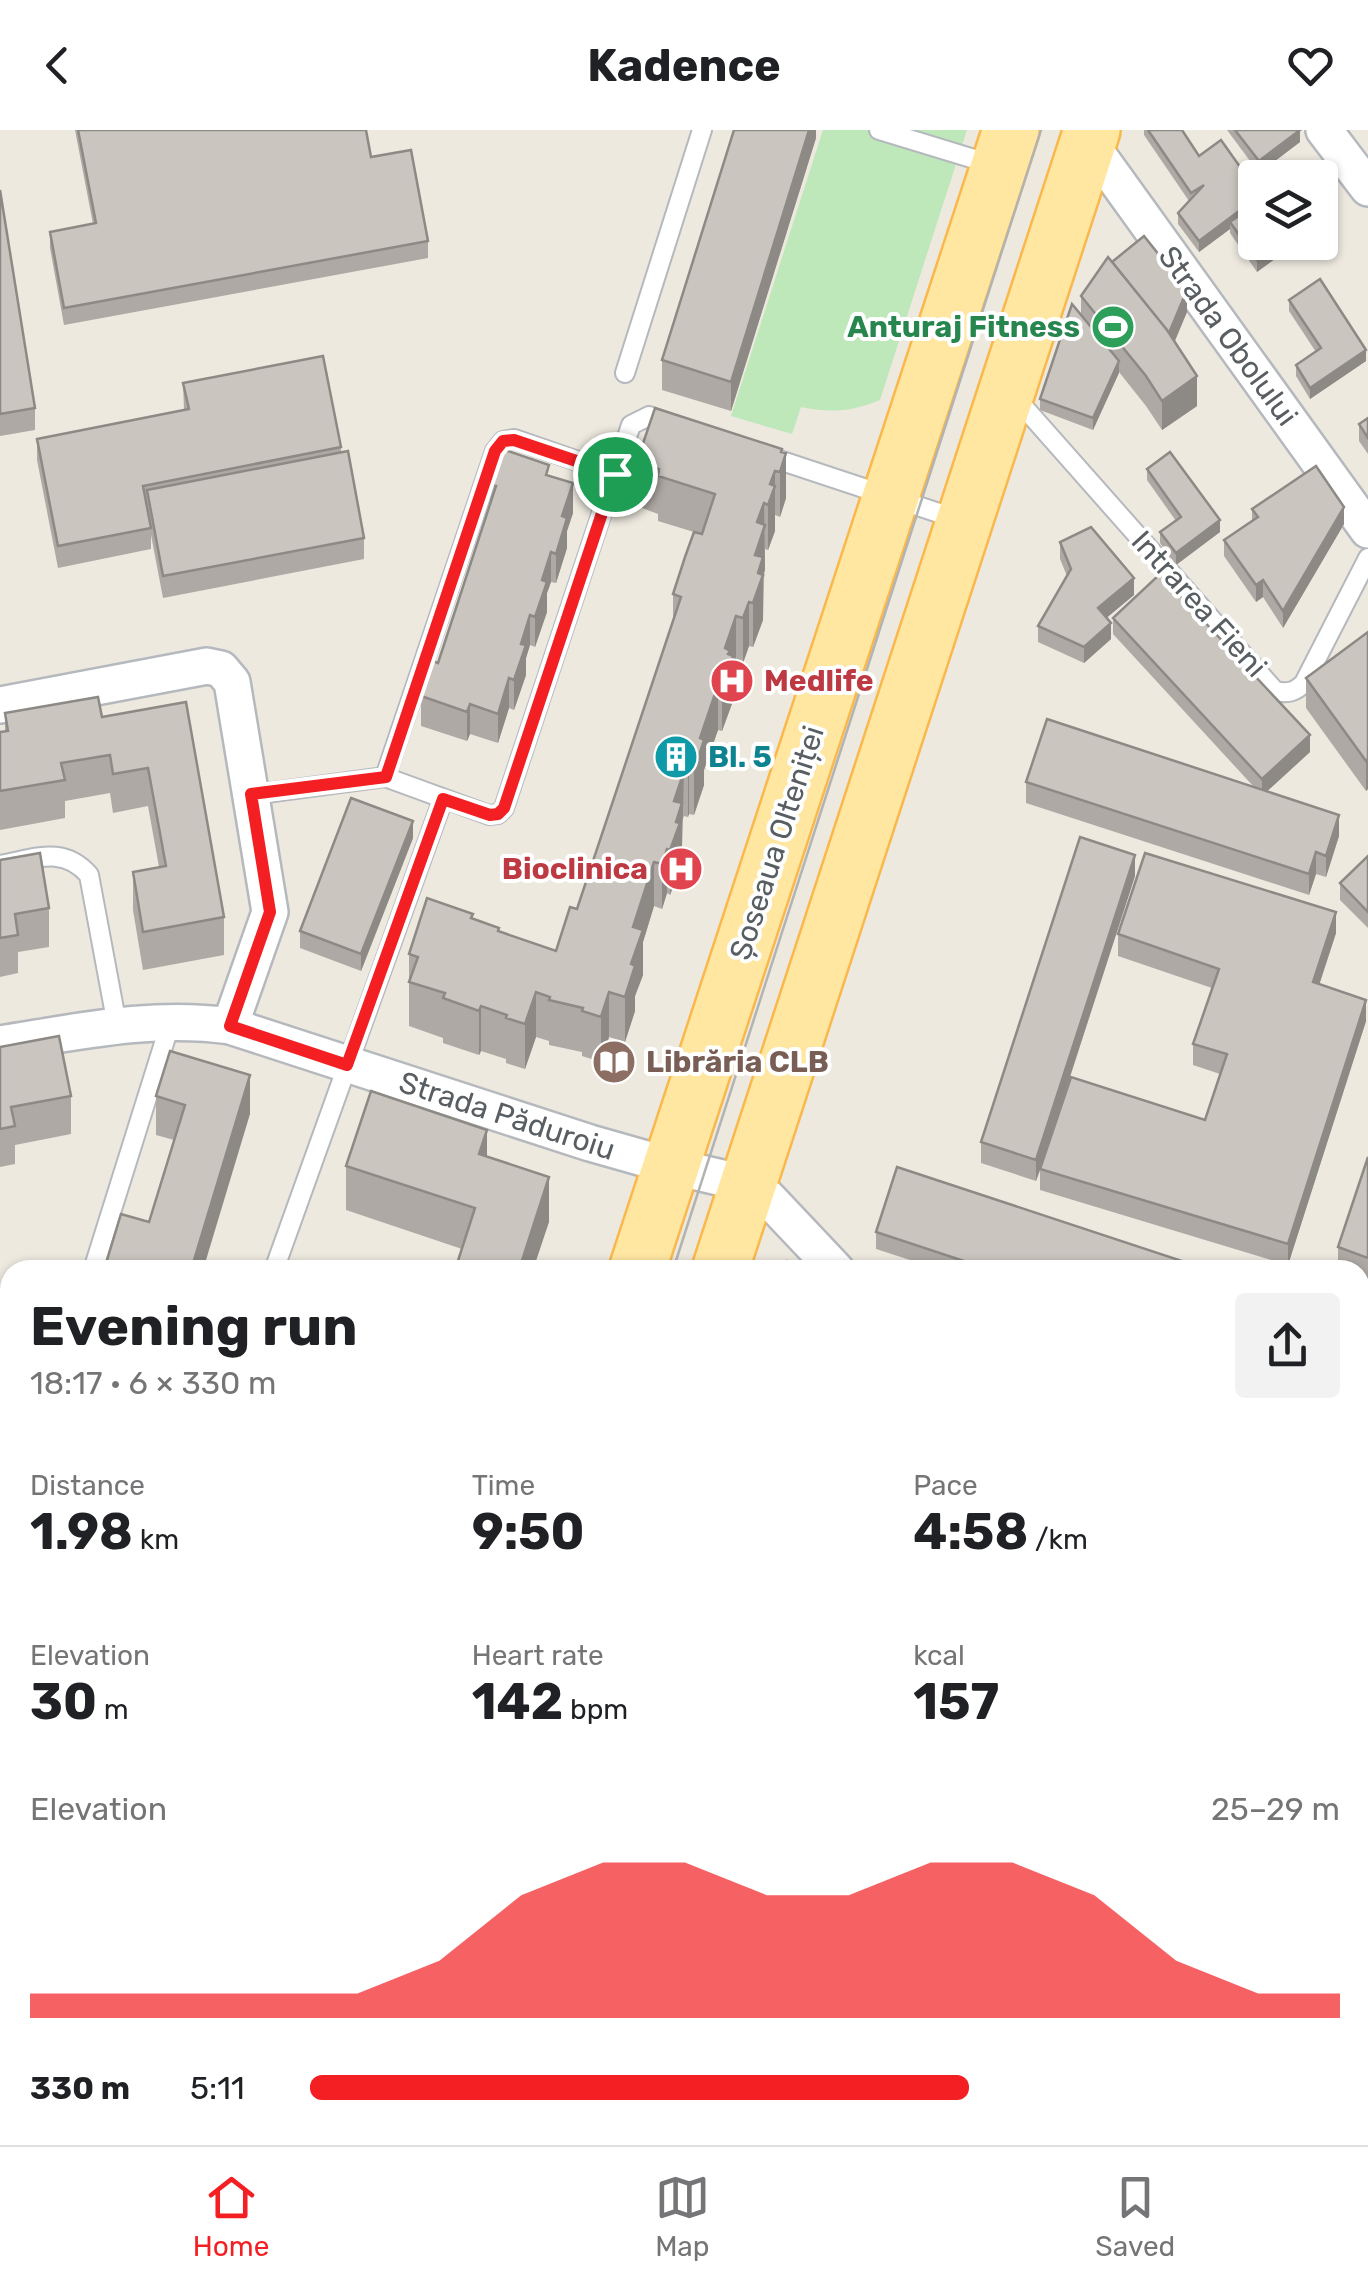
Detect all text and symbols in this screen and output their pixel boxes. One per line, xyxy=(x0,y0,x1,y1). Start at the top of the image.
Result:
icon: back xyxy=(30,38,85,93)
icon: heart xyxy=(1283,38,1338,93)
text: Kadence xyxy=(587,39,781,92)
map controls xyxy=(1238,160,1338,260)
button: layers xyxy=(1238,160,1338,260)
street label: Strada Obolului xyxy=(1151,239,1305,433)
sports icon: Anturaj Fitness xyxy=(1090,304,1136,350)
place label: Anturaj Fitness xyxy=(847,309,1080,345)
pin xyxy=(573,432,658,517)
icon: arrive xyxy=(588,447,643,502)
street label: Intrarea Fieni xyxy=(1124,523,1274,685)
hospital icon: Medlife xyxy=(709,658,755,704)
place label: Medlife xyxy=(764,663,874,699)
street label: Șoseaua Olteniței xyxy=(722,721,832,965)
building icon: Bl. 5 xyxy=(653,734,699,780)
place label: Bl. 5 xyxy=(708,739,772,775)
hospital icon: Bioclinica xyxy=(658,846,704,892)
place label: Bioclinica xyxy=(502,851,648,887)
library icon: Librăria CLB xyxy=(591,1039,637,1085)
place label: Librăria CLB xyxy=(646,1044,829,1080)
street label: Strada Păduroiu xyxy=(394,1064,620,1168)
button: share xyxy=(1235,1293,1340,1398)
text: Evening run xyxy=(30,1294,358,1359)
text: 18:17 · 6 × 330 m xyxy=(30,1364,277,1402)
text: Distance xyxy=(30,1469,145,1502)
text: Time xyxy=(472,1469,535,1502)
text: Pace xyxy=(913,1469,978,1502)
text: 1.98 xyxy=(30,1502,133,1562)
text: 9:50 xyxy=(472,1502,585,1562)
text: 4:58 xyxy=(913,1502,1028,1562)
text: km xyxy=(133,1523,179,1556)
text: /km xyxy=(1028,1523,1088,1556)
text: Elevation xyxy=(30,1639,150,1672)
text: Heart rate xyxy=(472,1639,604,1672)
text: kcal xyxy=(913,1639,965,1672)
text: 30 xyxy=(30,1672,97,1732)
text: 142 xyxy=(472,1672,563,1732)
text: 157 xyxy=(913,1672,999,1732)
text: m xyxy=(97,1693,129,1726)
text: bpm xyxy=(563,1693,628,1726)
text: Elevation xyxy=(30,1790,167,1828)
text: 25–29 m xyxy=(1211,1790,1340,1828)
text: 330 m xyxy=(30,2069,130,2107)
text: 5:11 xyxy=(190,2069,245,2107)
tab: Home xyxy=(193,2170,269,2263)
tab: Map xyxy=(655,2170,710,2263)
tab: Saved xyxy=(1095,2170,1175,2263)

